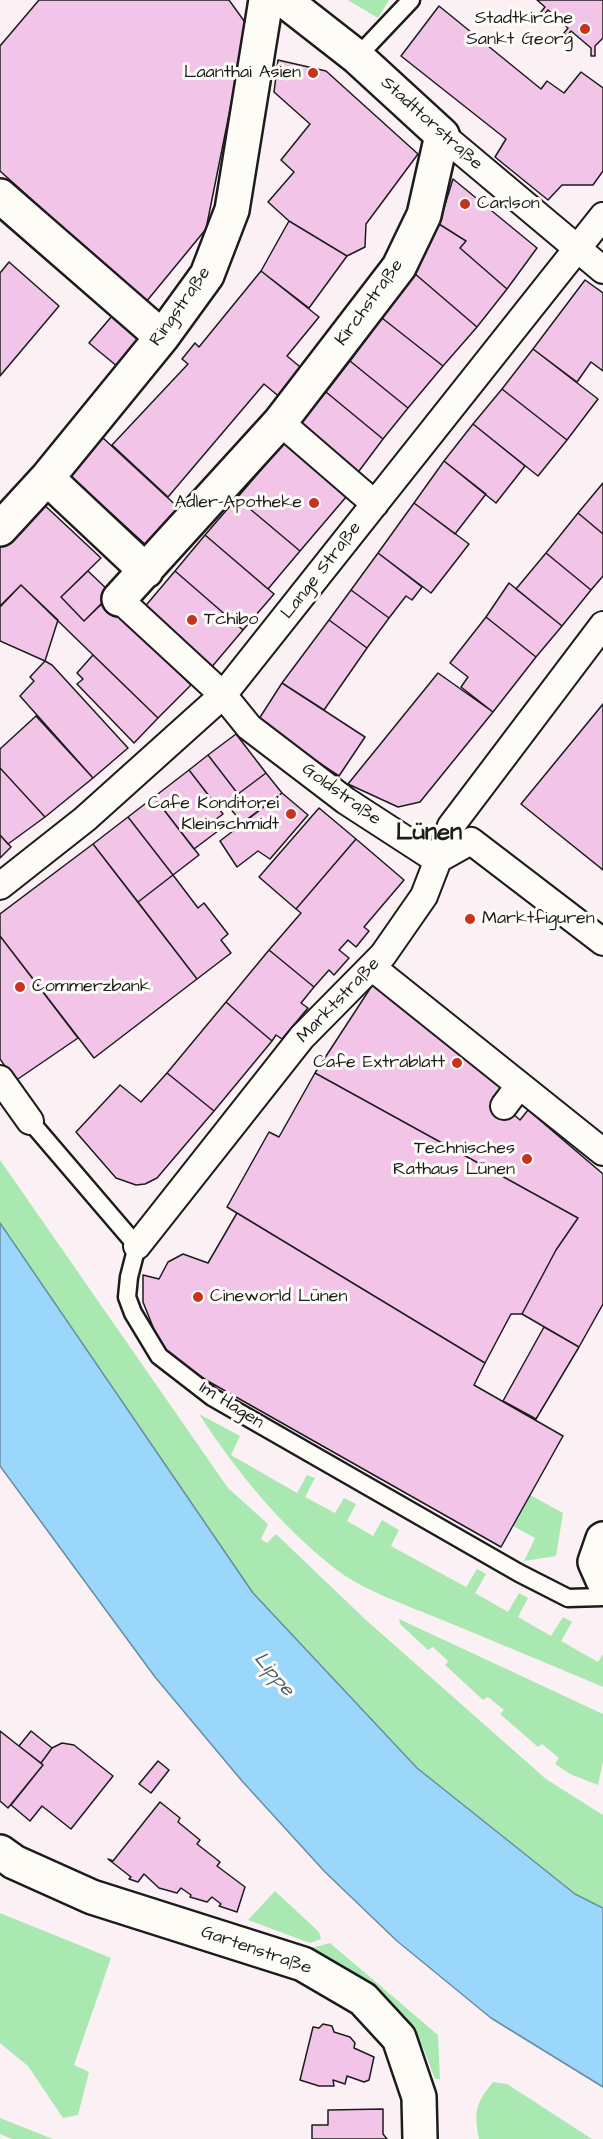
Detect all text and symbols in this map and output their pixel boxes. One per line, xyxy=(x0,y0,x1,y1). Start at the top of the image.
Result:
place label: Stadtkirche Sankt Georg xyxy=(466,8,573,50)
marker: Stadtkirche Sankt Georg xyxy=(578,22,592,36)
place label: Laanthai Asien xyxy=(184,62,301,84)
marker: Laanthai Asien xyxy=(306,66,320,80)
street label: Stadttorstraße xyxy=(376,73,486,175)
place label: Carlson xyxy=(477,193,540,215)
marker: Carlson xyxy=(458,197,472,211)
street label: Kirchstraße xyxy=(331,255,409,351)
street label: Ringstraße xyxy=(146,263,216,351)
place label: Adler-Apotheke xyxy=(175,492,302,514)
marker: Adler-Apotheke xyxy=(307,496,321,510)
street label: Lange Straße xyxy=(277,518,367,624)
place label: Tchibo xyxy=(204,609,258,631)
marker: Tchibo xyxy=(185,613,199,627)
street label: Goldstraße xyxy=(297,759,385,831)
place label: Cafe Konditorei Kleinschmidt xyxy=(148,793,279,836)
marker: Cafe Konditorei Kleinschmidt xyxy=(284,807,298,821)
district label: Lünen xyxy=(396,820,462,848)
place label: Marktfiguren xyxy=(482,908,595,930)
marker: Marktfiguren xyxy=(463,912,477,926)
street label: Marktstraße xyxy=(293,954,385,1048)
place label: Commerzbank xyxy=(32,976,151,998)
marker: Commerzbank xyxy=(13,980,27,994)
place label: Cafe Extrablatt xyxy=(313,1052,445,1074)
marker: Cafe Extrablatt xyxy=(450,1056,464,1070)
place label: Technisches Rathaus Lünen xyxy=(393,1138,515,1180)
marker: Technisches Rathaus Lünen xyxy=(520,1152,534,1166)
place label: Cineworld Lünen xyxy=(210,1286,347,1308)
marker: Cineworld Lünen xyxy=(191,1290,205,1304)
street label: Im Hagen xyxy=(195,1378,267,1434)
water label: Lippe xyxy=(248,1648,298,1702)
street label: Gartenstraße xyxy=(198,1922,314,1980)

